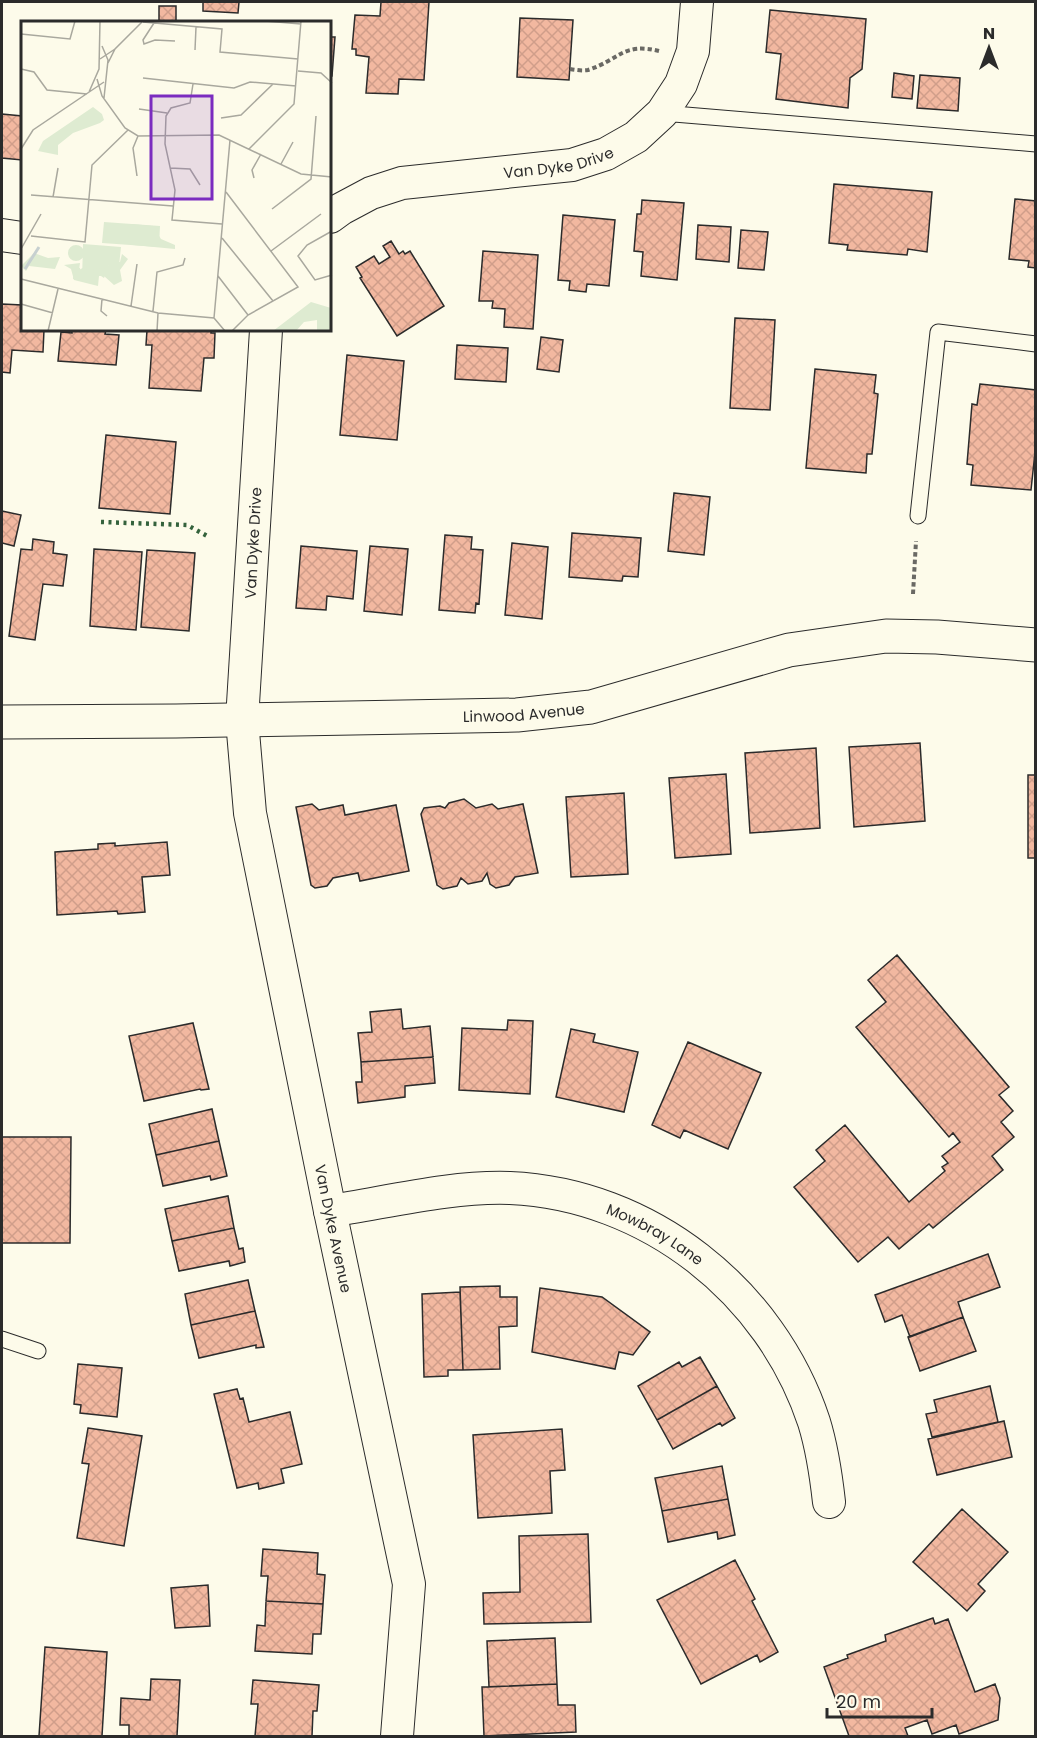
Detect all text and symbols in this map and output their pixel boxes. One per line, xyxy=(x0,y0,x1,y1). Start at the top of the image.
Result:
north arrow xyxy=(959,18,1019,78)
inset map xyxy=(21,21,332,332)
text: N xyxy=(983,22,995,45)
street label: Van Dyke Drive xyxy=(502,141,617,183)
street label: Van Dyke Drive xyxy=(240,487,266,599)
street label: Linwood Avenue xyxy=(463,697,586,726)
street label: Van Dyke Avenue xyxy=(310,1163,358,1295)
street label: Mowbray Lane xyxy=(604,1198,708,1270)
scale bar xyxy=(827,1681,932,1719)
text: 20 m xyxy=(836,1689,881,1714)

